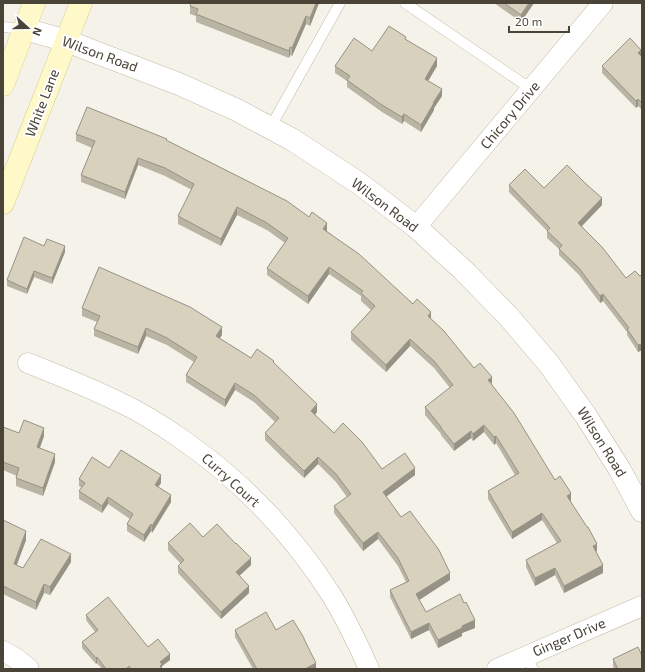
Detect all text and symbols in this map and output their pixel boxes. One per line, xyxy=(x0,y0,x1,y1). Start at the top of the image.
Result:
north arrow xyxy=(8,8,48,48)
scale bar xyxy=(509,8,569,34)
text: 20 m xyxy=(515,14,542,28)
text: N xyxy=(30,26,45,38)
street label: Wilson Road xyxy=(60,32,140,75)
street label: White Lane xyxy=(21,66,62,139)
street label: Chicory Drive xyxy=(476,77,543,152)
street label: Wilson Road xyxy=(348,174,422,235)
street label: Wilson Road xyxy=(574,404,631,480)
street label: Curry Court xyxy=(199,449,264,510)
street label: Ginger Drive xyxy=(530,614,608,659)

